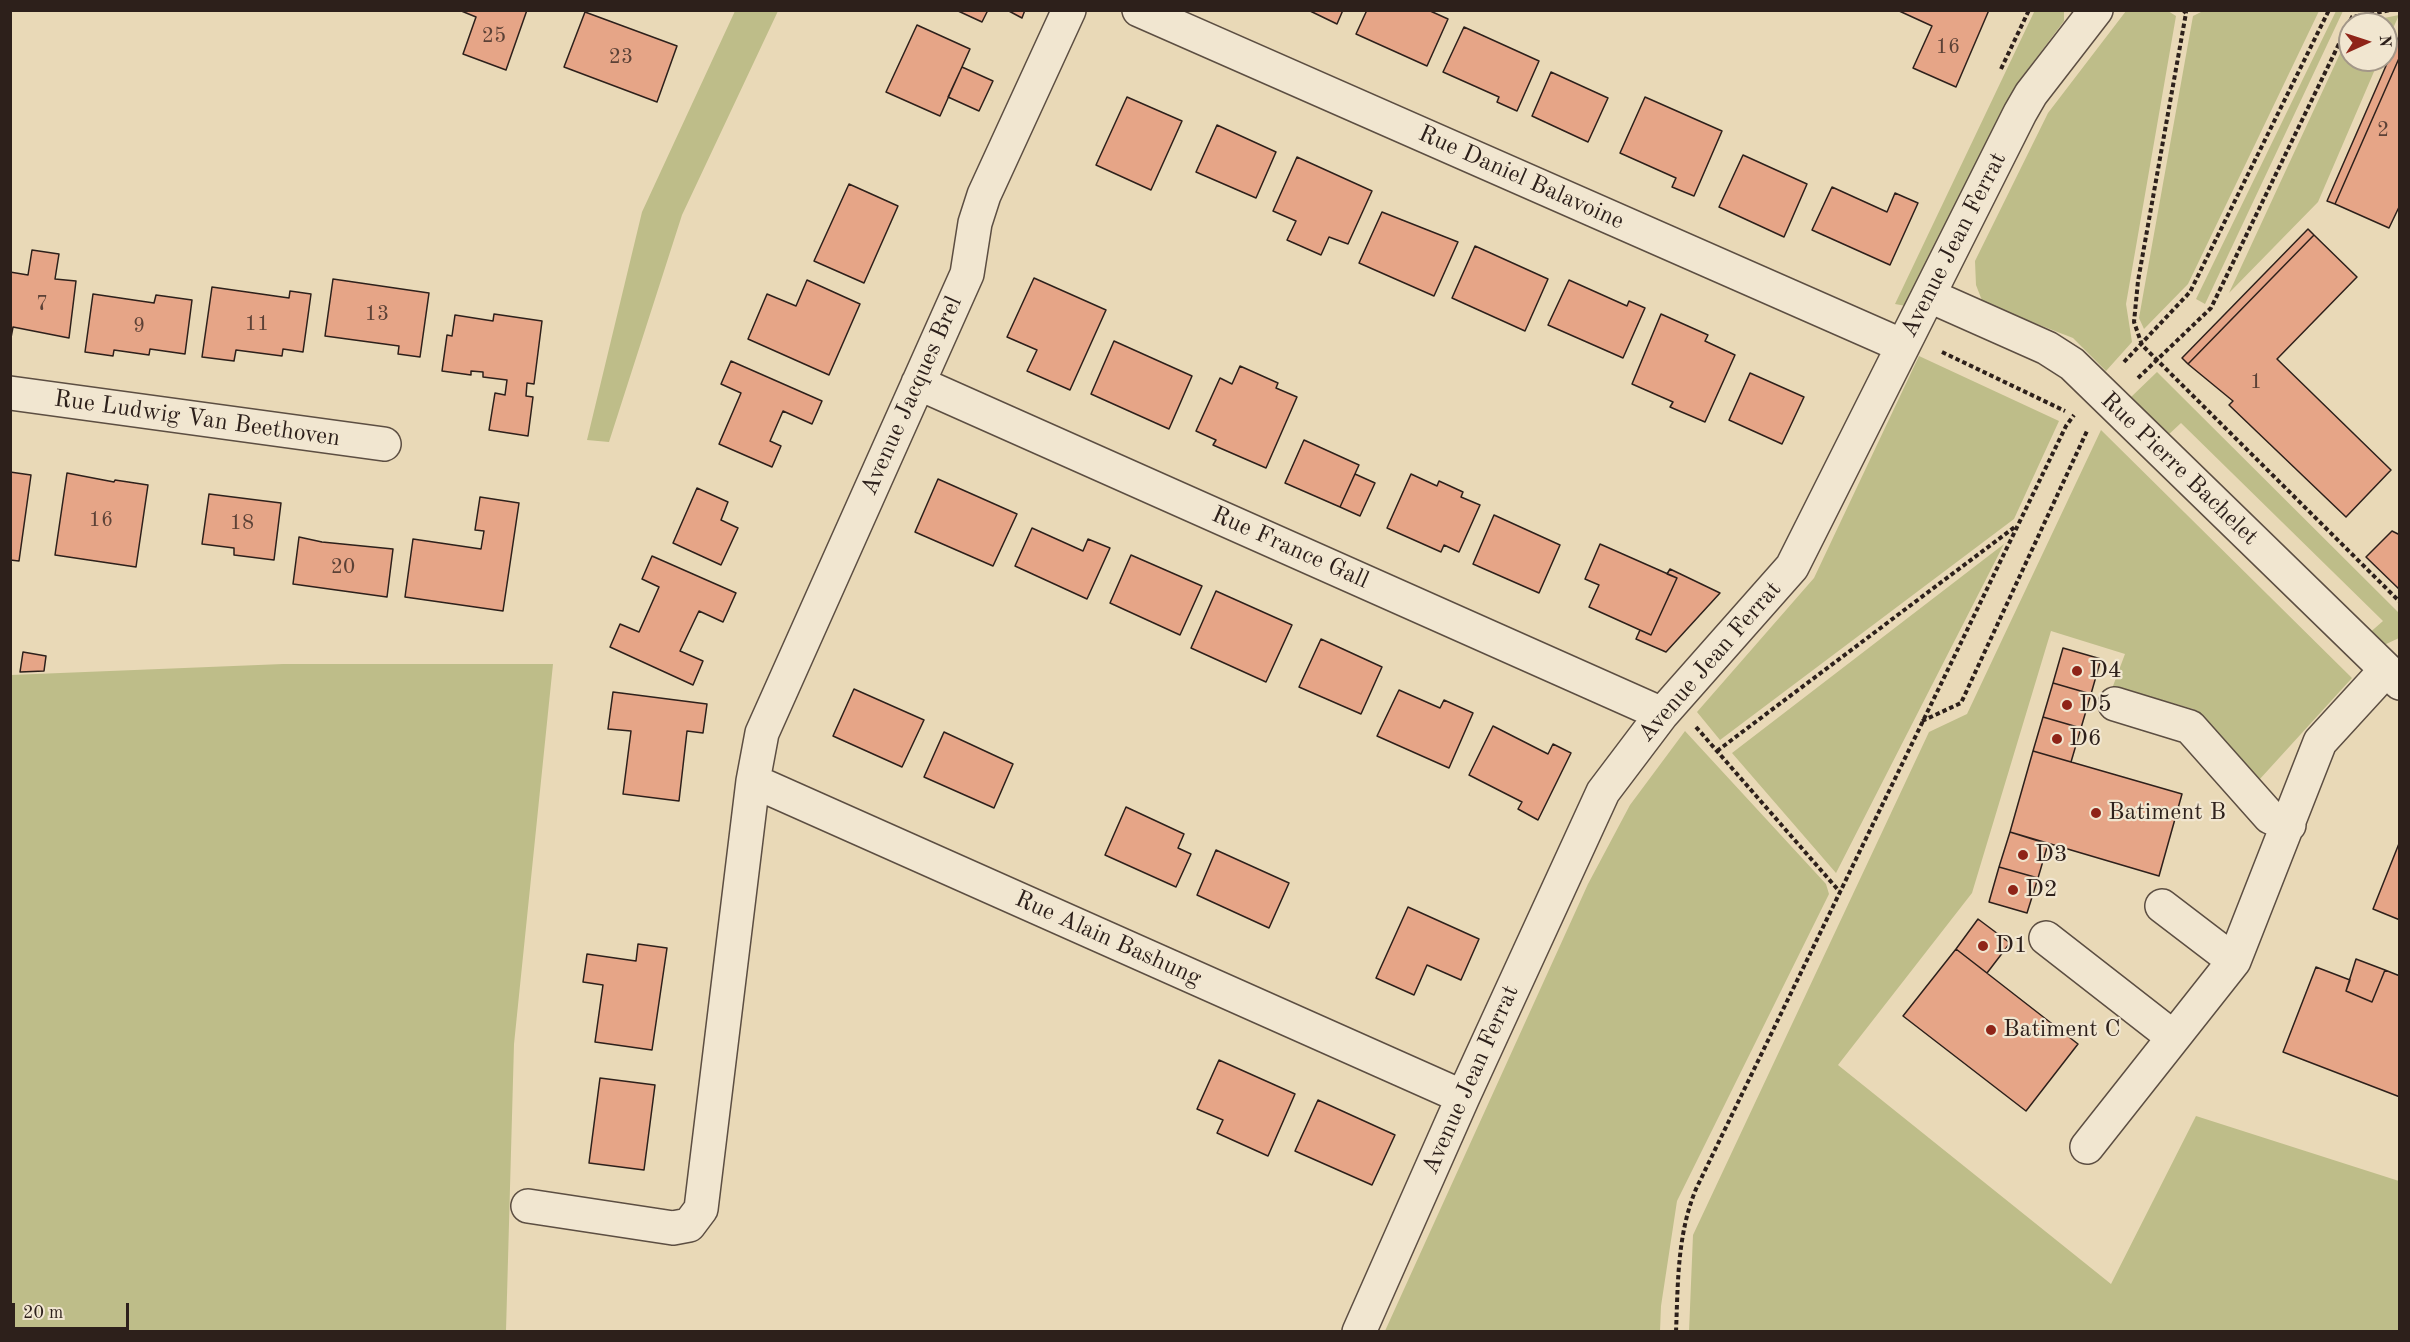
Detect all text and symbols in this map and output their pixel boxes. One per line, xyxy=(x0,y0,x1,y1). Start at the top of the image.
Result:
north arrow xyxy=(2338,12,2398,72)
house number: 25 xyxy=(482,23,506,49)
house number: 16 xyxy=(1936,34,1960,60)
text: N xyxy=(2376,35,2392,48)
house number: 23 xyxy=(609,44,633,70)
house number: 2 xyxy=(2377,117,2389,143)
street label: Rue Daniel Balavoine xyxy=(1414,120,1628,236)
street label: Avenue Jean Ferrat xyxy=(1895,148,2013,342)
house number: 7 xyxy=(36,291,48,317)
street label: Avenue Jacques Brel xyxy=(855,292,969,500)
house number: 13 xyxy=(365,301,389,327)
house number: 11 xyxy=(245,311,269,337)
house number: 9 xyxy=(133,313,145,339)
house number: 1 xyxy=(2250,369,2262,395)
street label: Rue Ludwig Van Beethoven xyxy=(52,385,342,453)
street label: Rue Pierre Bachelet xyxy=(2094,386,2264,552)
street label: Rue France Gall xyxy=(1207,500,1373,596)
house number: 16 xyxy=(89,507,113,533)
house number: 18 xyxy=(230,510,254,536)
house number: 20 xyxy=(331,554,355,580)
street label: Avenue Jean Ferrat xyxy=(1632,576,1788,748)
place label: D4 xyxy=(2089,657,2122,685)
marker: D4 xyxy=(2070,664,2084,678)
place label: D5 xyxy=(2079,691,2112,719)
marker: D5 xyxy=(2060,698,2074,712)
place label: D6 xyxy=(2069,725,2102,753)
marker: D6 xyxy=(2050,732,2064,746)
place label: Batiment B xyxy=(2108,799,2226,827)
marker: Batiment B xyxy=(2089,806,2103,820)
place label: D3 xyxy=(2035,841,2068,869)
marker: D3 xyxy=(2016,848,2030,862)
place label: D2 xyxy=(2025,876,2058,904)
marker: D2 xyxy=(2006,883,2020,897)
street label: Rue Alain Bashung xyxy=(1010,885,1206,993)
place label: D1 xyxy=(1995,932,2028,960)
marker: D1 xyxy=(1976,939,1990,953)
street label: Avenue Jean Ferrat xyxy=(1416,981,1526,1179)
place label: Batiment C xyxy=(2003,1016,2121,1044)
marker: Batiment C xyxy=(1984,1023,1998,1037)
scale bar xyxy=(15,1291,132,1329)
text: 20 m xyxy=(23,1304,63,1322)

